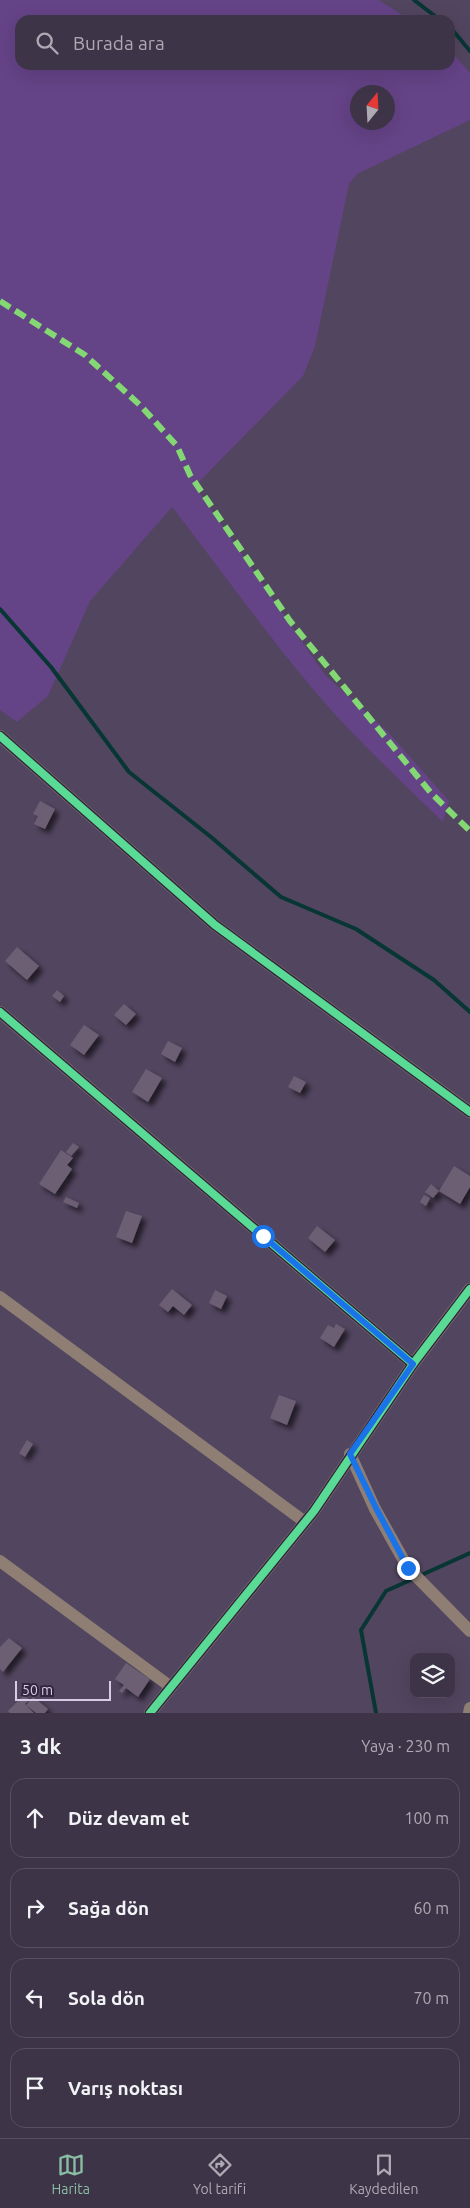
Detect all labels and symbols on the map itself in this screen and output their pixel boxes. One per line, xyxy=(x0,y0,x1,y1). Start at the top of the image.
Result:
north arrow xyxy=(350,85,395,130)
route start xyxy=(252,1225,275,1248)
route end xyxy=(397,1557,420,1580)
scale bar xyxy=(15,1678,111,1701)

